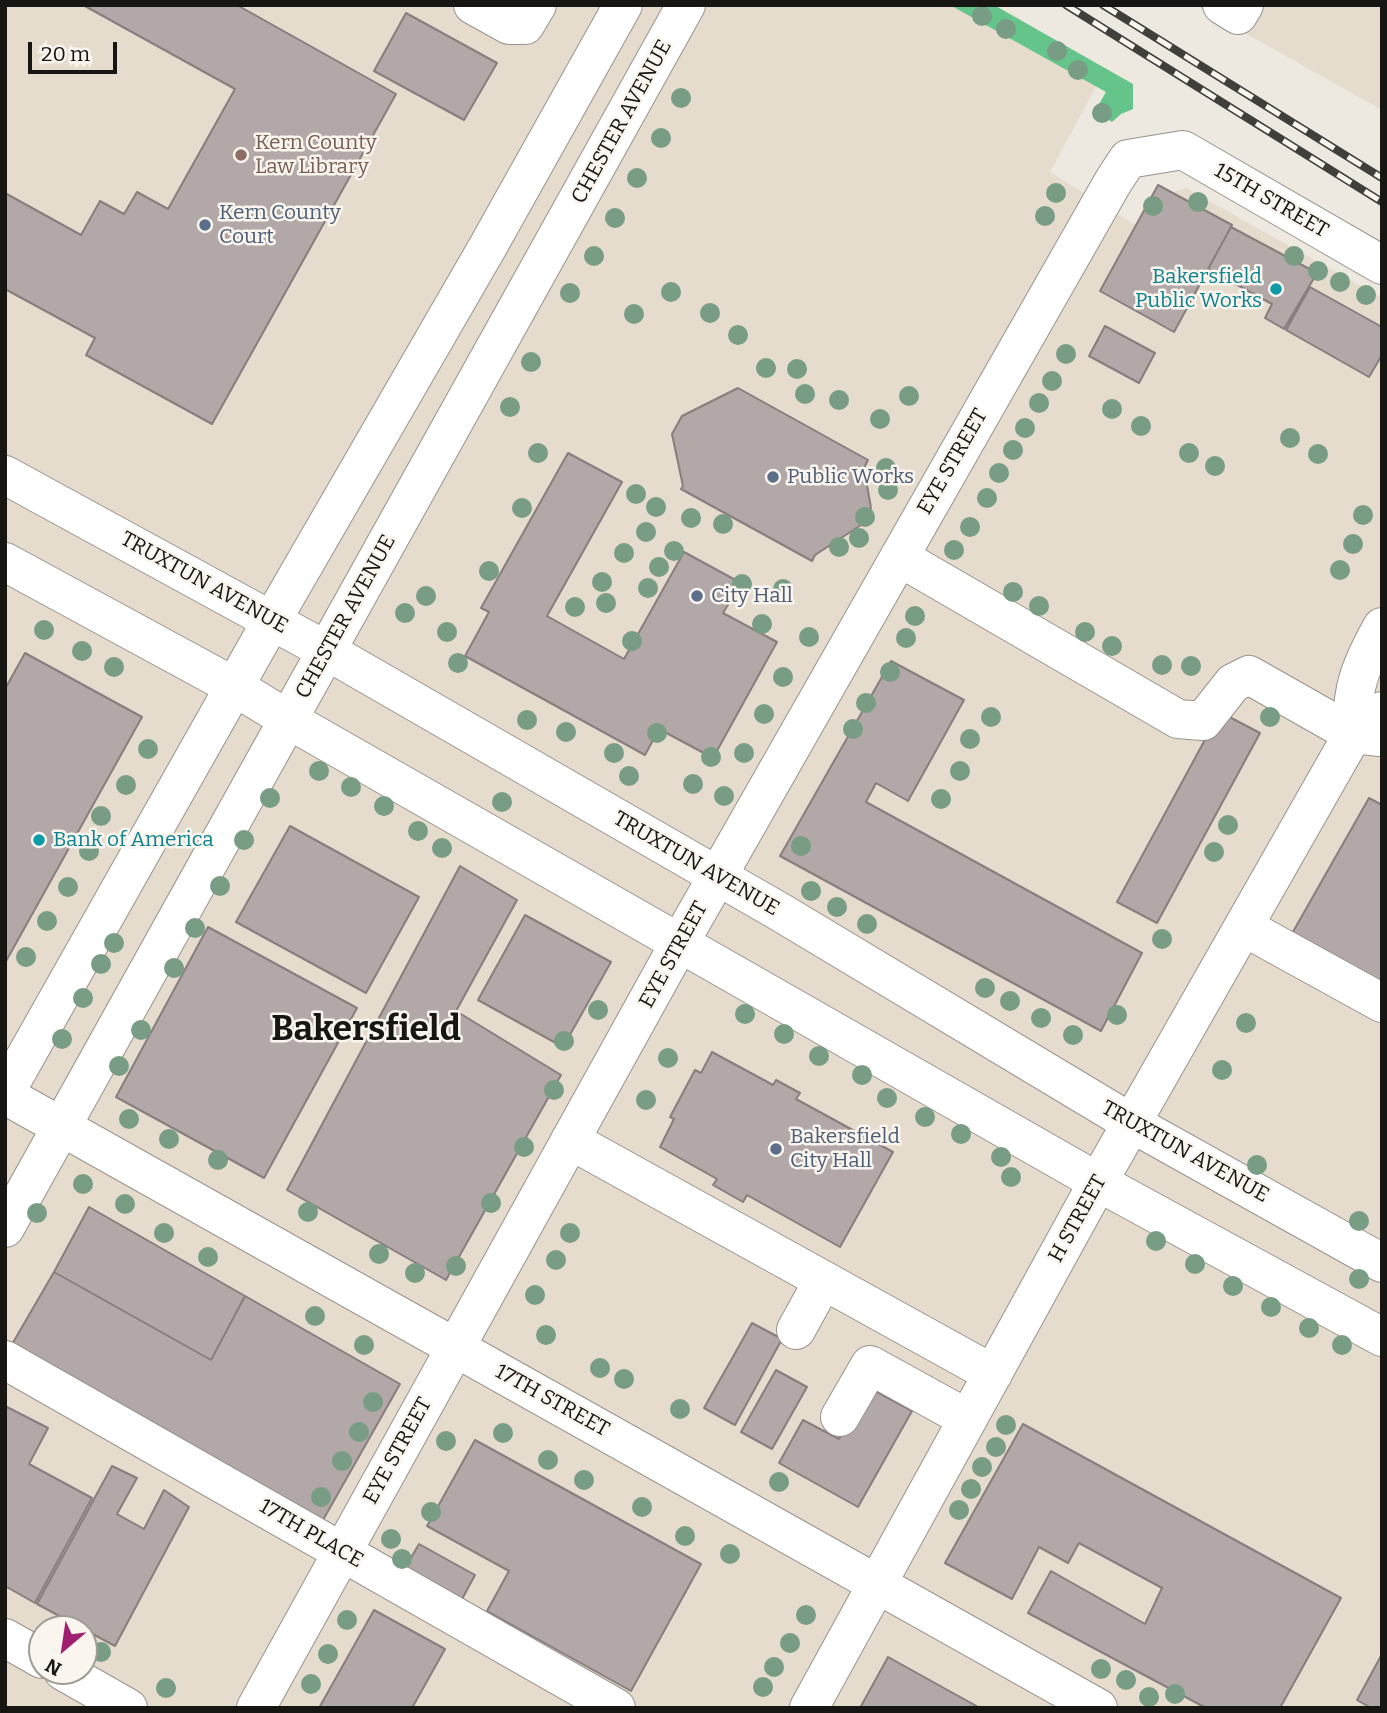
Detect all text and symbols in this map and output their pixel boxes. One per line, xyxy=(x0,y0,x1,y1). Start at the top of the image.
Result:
scale bar xyxy=(32,28,121,72)
street label: CHESTER AVENUE xyxy=(567,36,677,208)
text: 20 m xyxy=(41,41,90,67)
place label: Kern County Law Library xyxy=(255,130,377,180)
marker: Kern County Law Library xyxy=(233,147,249,163)
street label: 15TH STREET xyxy=(1209,158,1333,244)
place label: Kern County Court xyxy=(219,200,341,250)
marker: Kern County Court xyxy=(197,217,213,233)
place label: Bakersfield Public Works xyxy=(1135,264,1262,314)
marker: Bakersfield Public Works xyxy=(1268,281,1284,297)
street label: EYE STREET xyxy=(913,405,993,519)
place label: Public Works xyxy=(787,464,914,490)
marker: Public Works xyxy=(765,469,781,485)
street label: TRUXTUN AVENUE xyxy=(116,527,292,639)
street label: CHESTER AVENUE xyxy=(291,531,401,703)
place label: City Hall xyxy=(711,583,793,609)
marker: City Hall xyxy=(689,588,705,604)
street label: TRUXTUN AVENUE xyxy=(609,806,783,922)
place label: Bank of America xyxy=(53,827,214,853)
marker: Bank of America xyxy=(31,832,47,848)
street label: EYE STREET xyxy=(634,897,714,1013)
district label: Bakersfield xyxy=(271,1009,461,1051)
street label: TRUXTUN AVENUE xyxy=(1097,1096,1273,1208)
place label: Bakersfield City Hall xyxy=(790,1124,900,1174)
marker: Bakersfield City Hall xyxy=(768,1141,784,1157)
street label: H STREET xyxy=(1044,1171,1112,1267)
street label: 17TH STREET xyxy=(491,1359,613,1443)
street label: EYE STREET xyxy=(358,1393,438,1509)
street label: 17TH PLACE xyxy=(255,1494,367,1574)
north arrow xyxy=(28,1615,98,1685)
text: N xyxy=(42,1653,66,1681)

